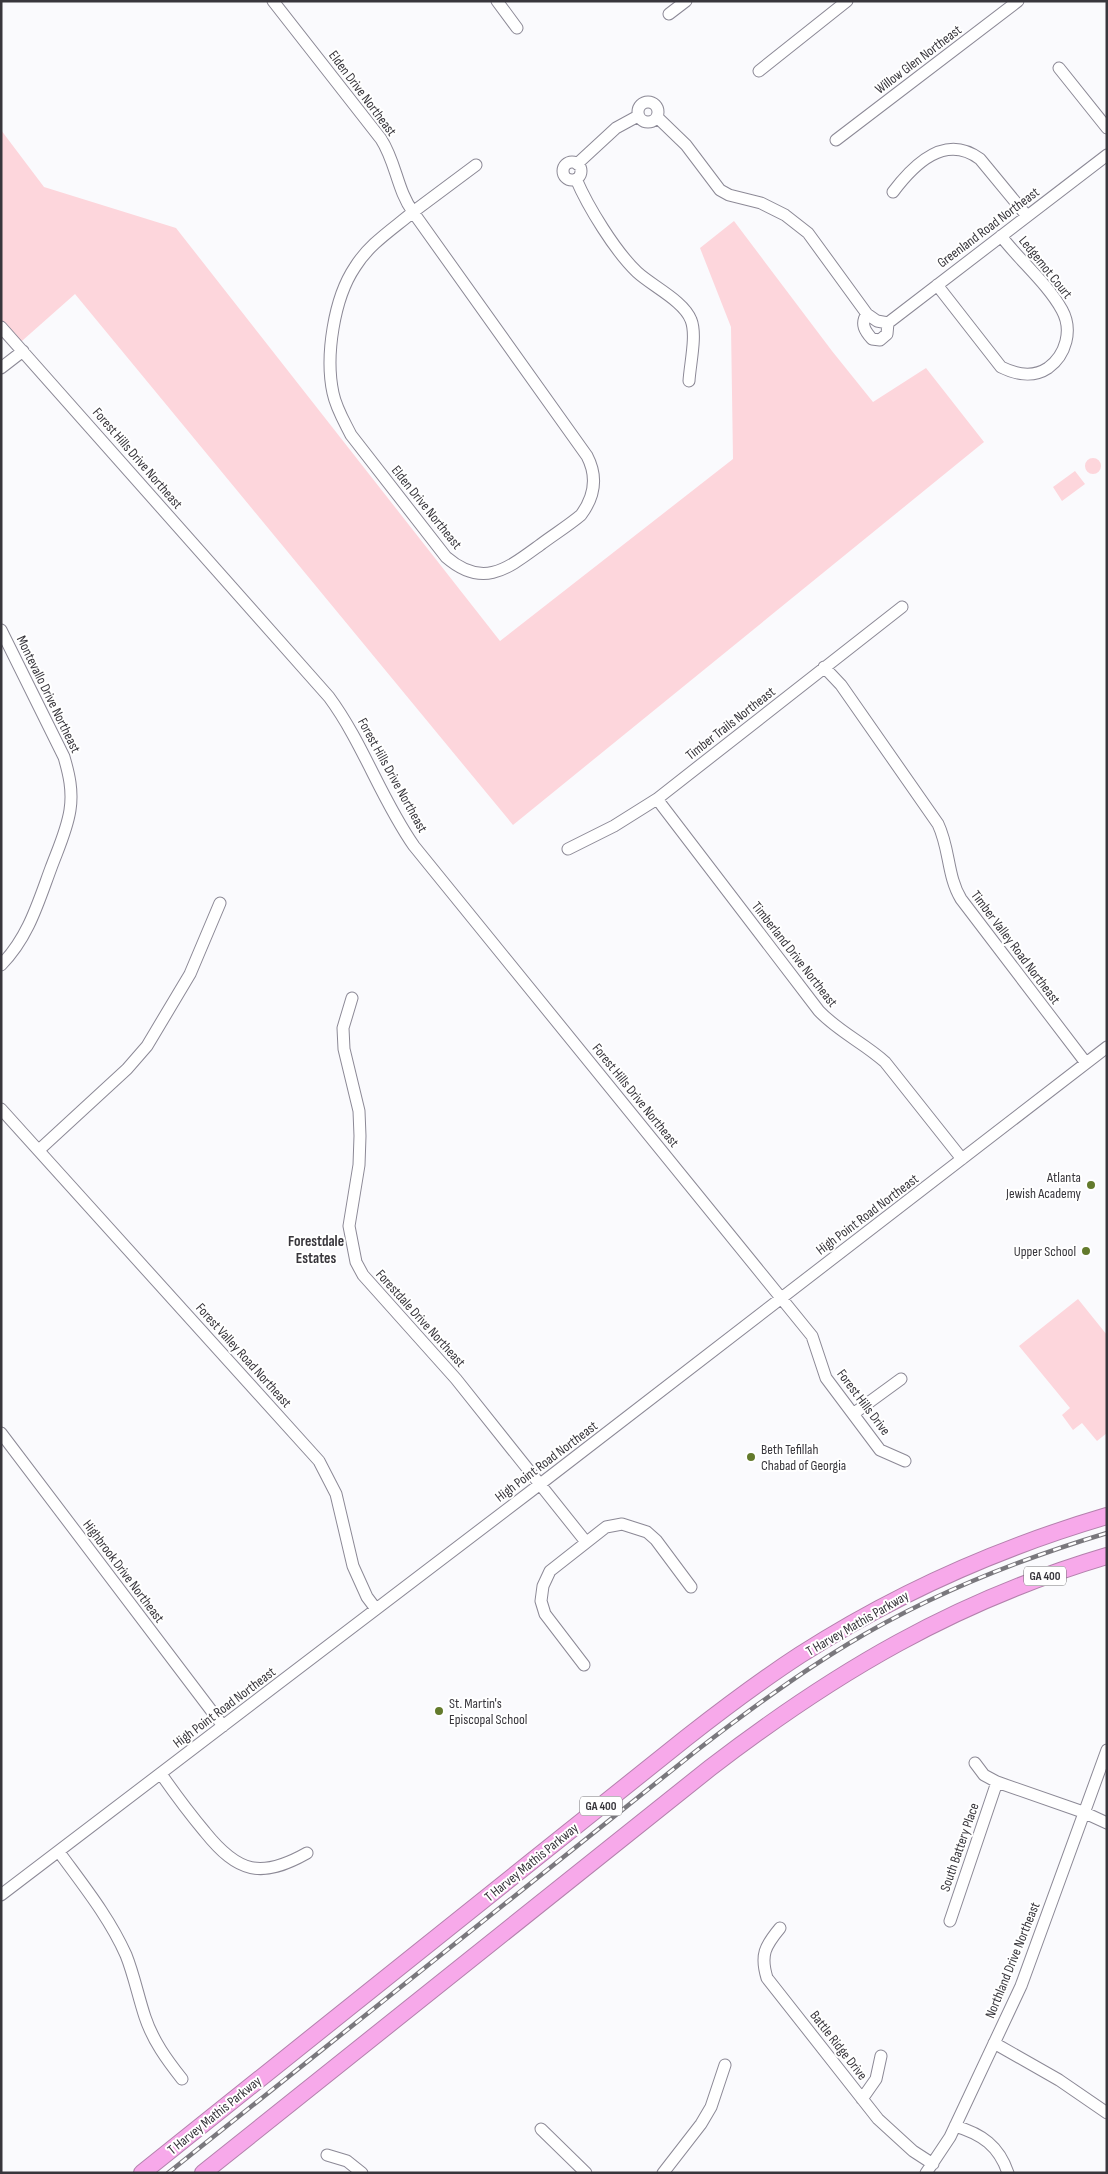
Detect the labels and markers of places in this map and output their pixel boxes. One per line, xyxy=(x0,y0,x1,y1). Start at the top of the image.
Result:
place label: Atlanta Jewish Academy xyxy=(1005,1169,1082,1202)
marker: Atlanta Jewish Academy xyxy=(1085,1179,1097,1191)
place label: Upper School xyxy=(1014,1243,1076,1260)
marker: Upper School xyxy=(1080,1245,1092,1257)
place label: Beth Tefillah Chabad of Georgia xyxy=(761,1441,846,1474)
marker: Beth Tefillah Chabad of Georgia xyxy=(745,1451,757,1463)
place label: St. Martin's Episcopal School xyxy=(449,1695,527,1728)
marker: St. Martin's Episcopal School xyxy=(433,1705,445,1717)

